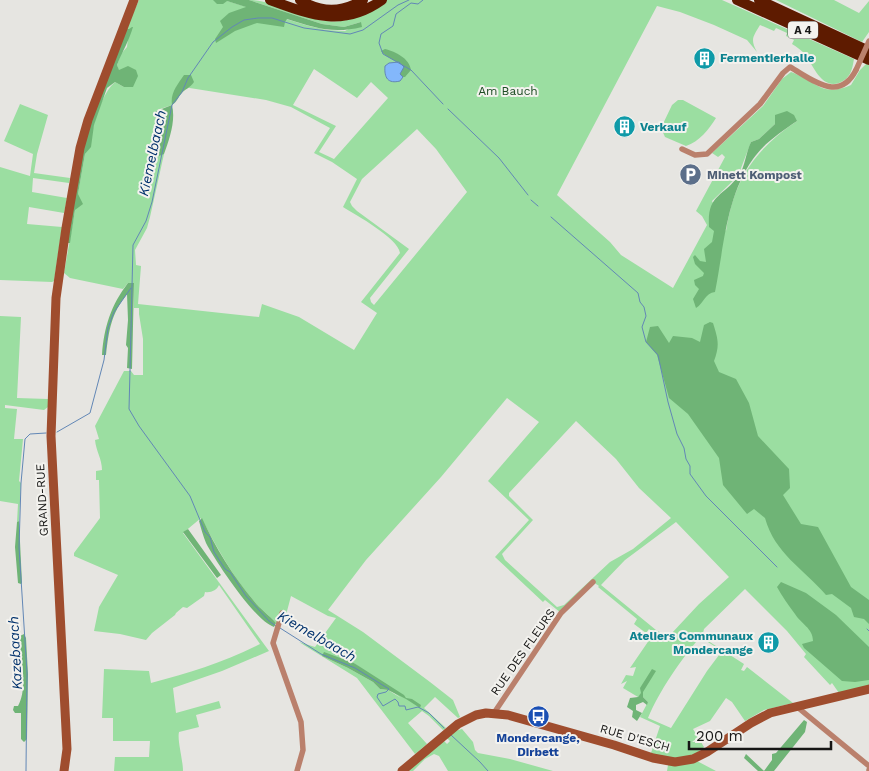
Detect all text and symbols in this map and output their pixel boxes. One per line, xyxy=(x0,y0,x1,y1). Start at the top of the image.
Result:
road number: A 4 xyxy=(788,22,818,38)
building icon: Fermentierhalle xyxy=(692,46,716,70)
place label: Fermentierhalle xyxy=(720,51,815,65)
park label: Am Bauch xyxy=(478,84,538,98)
water label: Kiemelbaach xyxy=(135,108,169,198)
building icon: Verkauf xyxy=(612,115,636,139)
place label: Verkauf xyxy=(640,120,686,134)
parking icon: Minett Kompost xyxy=(679,163,703,187)
place label: Minett Kompost xyxy=(707,168,803,182)
street label: GRAND-RUE xyxy=(33,463,51,536)
street label: RUE DES FLEURS xyxy=(488,606,558,698)
water label: Kiemelbaach xyxy=(275,607,359,665)
water label: Kazebaach xyxy=(5,616,25,690)
place label: Ateliers Communaux Mondercange xyxy=(629,629,753,657)
building icon: Ateliers Communaux Mondercange xyxy=(757,631,781,655)
bus stop icon: Mondercange, Dirbett xyxy=(526,705,550,729)
scale bar xyxy=(689,718,832,750)
street label: RUE D'ESCH xyxy=(598,721,672,755)
text: 200 m xyxy=(696,727,743,745)
place label: Mondercange, Dirbett xyxy=(496,731,580,759)

